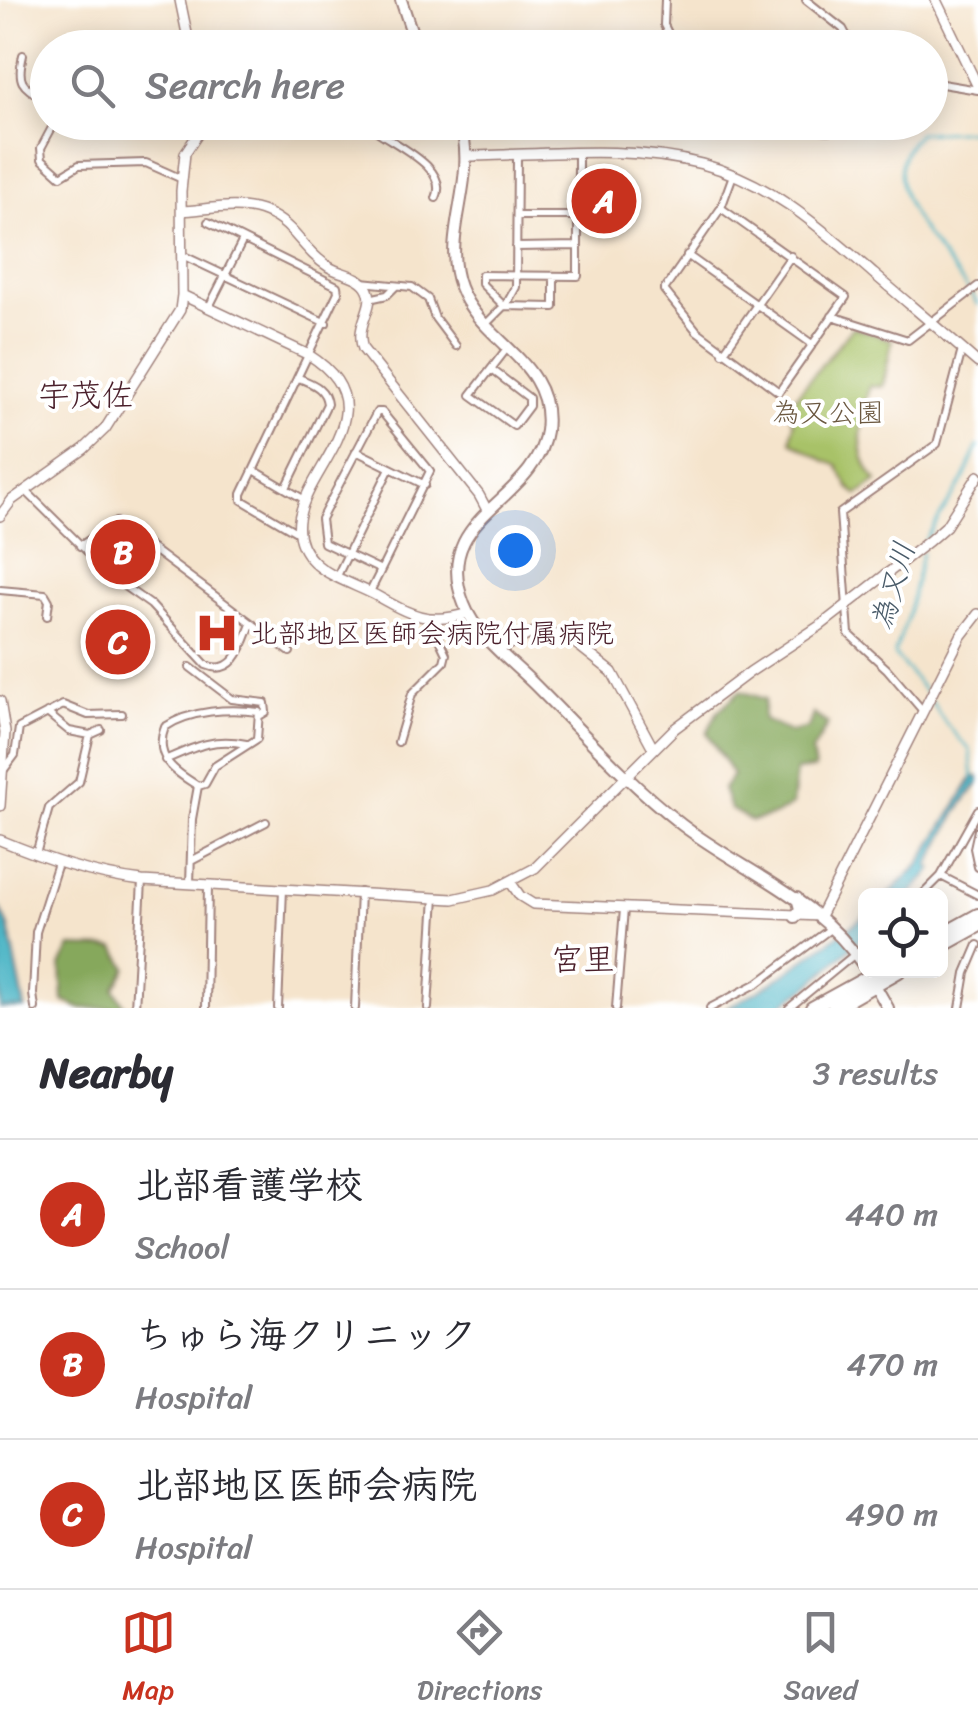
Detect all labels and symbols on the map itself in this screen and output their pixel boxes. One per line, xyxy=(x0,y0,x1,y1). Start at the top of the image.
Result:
pin: A xyxy=(572,164,636,238)
district label: 宇茂佐 xyxy=(38,367,134,424)
park label: 為又公園 xyxy=(772,388,884,437)
pin: B xyxy=(90,514,156,590)
your location xyxy=(490,525,541,576)
water label: 為又川 xyxy=(855,535,931,637)
pin: C xyxy=(86,604,150,680)
hospital icon: 北部地区医師会病院付属病院 xyxy=(193,609,241,657)
place label: 北部地区医師会病院付属病院 xyxy=(250,609,614,658)
district label: 宮里 xyxy=(551,931,615,988)

